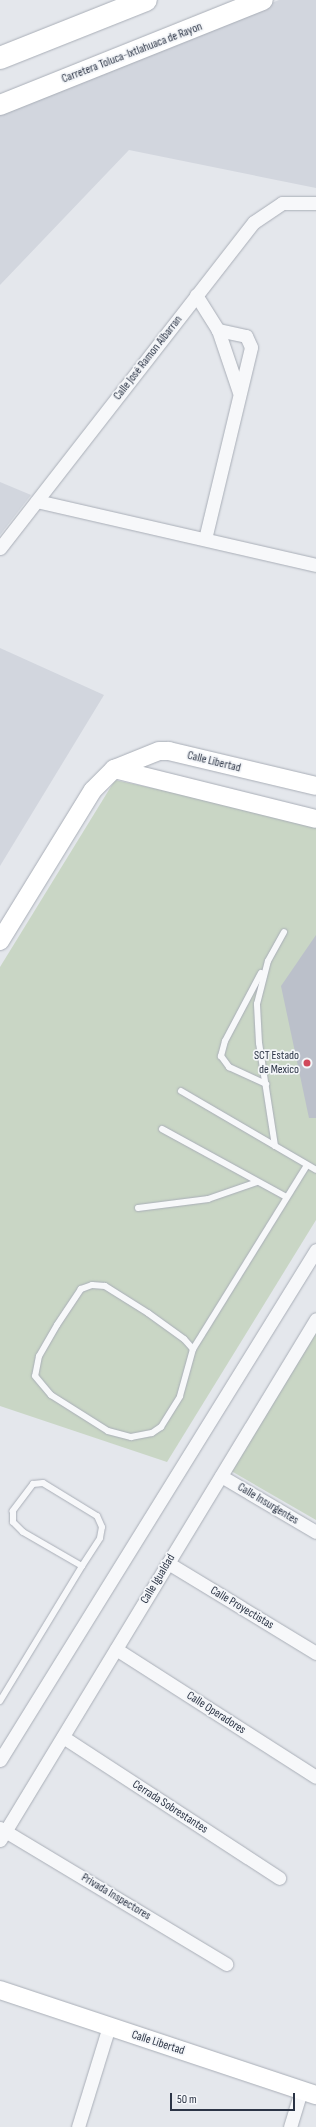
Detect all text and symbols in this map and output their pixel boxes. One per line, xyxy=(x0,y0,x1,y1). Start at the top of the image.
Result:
street label: Carretera Toluca-Ixtlahuaca de Rayon xyxy=(60,19,204,87)
street label: Calle José Ramon Albarran xyxy=(111,313,185,403)
street label: Calle Libertad xyxy=(186,748,242,776)
place label: SCT Estado de Mexico xyxy=(254,1049,299,1077)
marker: SCT Estado de Mexico xyxy=(302,1058,312,1068)
street label: Calle Insurgentes xyxy=(235,1480,301,1528)
street label: Calle Igualdad xyxy=(138,1552,178,1606)
street label: Calle Proyectistas xyxy=(208,1583,276,1633)
street label: Calle Operadores xyxy=(184,1689,248,1737)
street label: Cerrada Sobrestantes xyxy=(130,1777,210,1837)
street label: Privada Inspectores xyxy=(79,1871,153,1923)
street label: Calle Libertad xyxy=(130,2028,186,2058)
scale bar xyxy=(172,2085,297,2111)
text: 50 m xyxy=(177,2092,197,2107)

